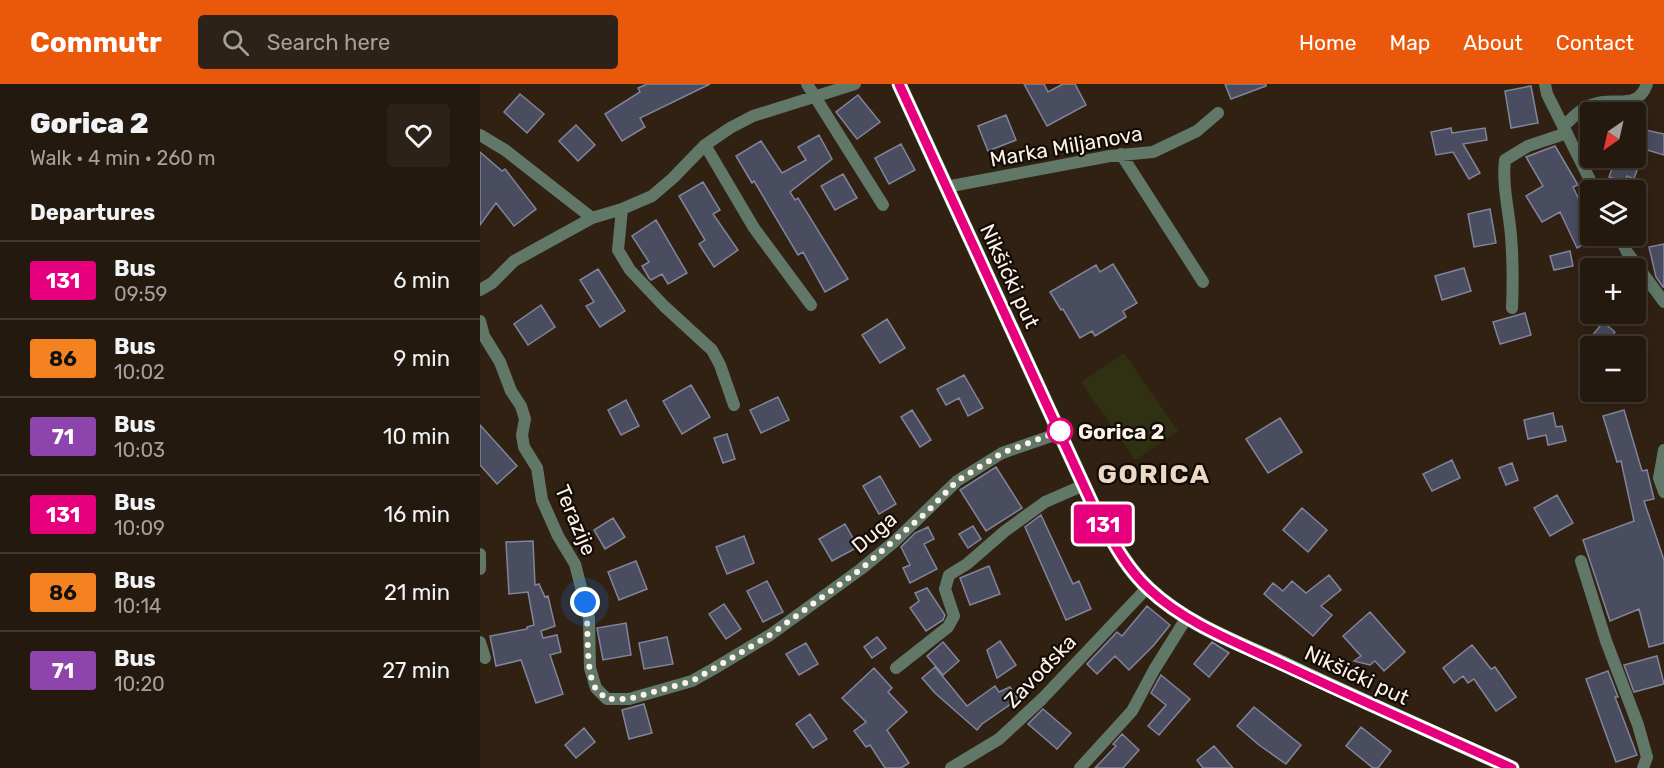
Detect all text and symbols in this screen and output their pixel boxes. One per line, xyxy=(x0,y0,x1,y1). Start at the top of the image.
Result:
search box xyxy=(198,15,618,69)
text: Commutr xyxy=(30,26,162,59)
icon: search xyxy=(219,26,252,59)
text: Search here xyxy=(267,29,390,56)
text: Home xyxy=(1299,30,1356,55)
text: Map xyxy=(1389,30,1430,55)
text: About xyxy=(1463,30,1523,55)
text: Contact xyxy=(1556,30,1634,55)
north arrow xyxy=(1580,102,1646,168)
map controls xyxy=(1580,102,1646,402)
button: heart xyxy=(387,104,450,167)
text: Gorica 2 xyxy=(30,107,149,140)
street label: Marka Miljanova xyxy=(988,120,1144,172)
text: Walk · 4 min · 260 m xyxy=(30,146,216,170)
button: layers xyxy=(1580,180,1646,246)
text: Departures xyxy=(30,199,155,226)
street label: Nikšićki put xyxy=(975,220,1045,332)
text: Bus xyxy=(114,255,156,282)
button: + xyxy=(1580,258,1646,324)
text: 6 min xyxy=(393,267,450,294)
text: 131 xyxy=(46,268,80,293)
text: 09:59 xyxy=(114,282,167,306)
text: Bus xyxy=(114,333,156,360)
button: − xyxy=(1580,336,1646,402)
text: 9 min xyxy=(393,345,450,372)
text: 86 xyxy=(49,346,77,371)
text: 10:02 xyxy=(114,360,165,384)
text: Bus xyxy=(114,411,156,438)
marker: Gorica 2 xyxy=(1047,418,1073,444)
place label: Gorica 2 xyxy=(1078,419,1164,444)
text: 10 min xyxy=(383,423,450,450)
text: 71 xyxy=(52,424,74,449)
text: 10:03 xyxy=(114,438,165,462)
district label: GORICA xyxy=(1097,458,1211,490)
street label: Terazije xyxy=(550,481,602,559)
text: Bus xyxy=(114,489,156,516)
text: 16 min xyxy=(384,501,450,528)
text: 131 xyxy=(46,502,80,527)
line badge: 131 xyxy=(1068,504,1138,544)
street label: Duga xyxy=(846,506,902,558)
text: 131 xyxy=(1086,512,1120,537)
text: 10:09 xyxy=(114,516,165,540)
text: Bus xyxy=(114,567,156,594)
text: 21 min xyxy=(384,579,450,606)
text: 86 xyxy=(49,580,77,605)
your location xyxy=(570,587,600,617)
text: 10:14 xyxy=(114,594,161,618)
street label: Zavođska xyxy=(999,629,1081,713)
street label: Nikšićki put xyxy=(1301,640,1413,710)
text: Bus xyxy=(114,645,156,672)
text: 27 min xyxy=(382,657,450,684)
text: 71 xyxy=(52,658,74,683)
text: 10:20 xyxy=(114,672,165,696)

